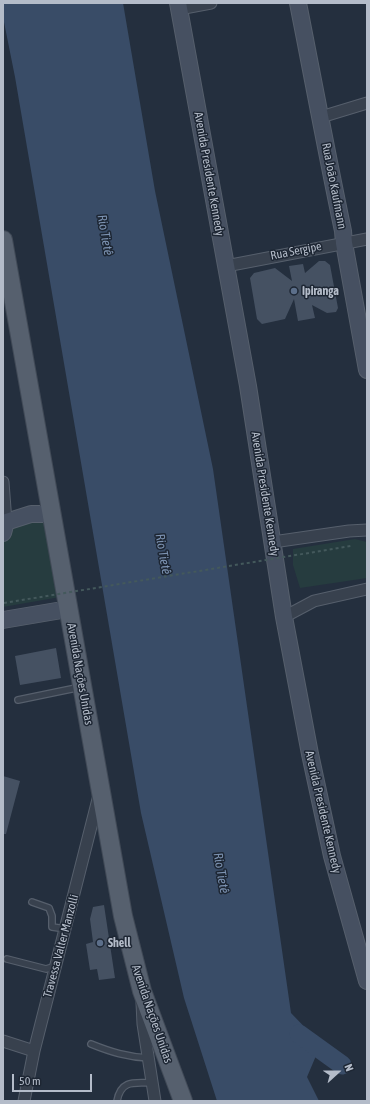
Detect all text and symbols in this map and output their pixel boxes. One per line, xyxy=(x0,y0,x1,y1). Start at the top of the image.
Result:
street label: Avenida Presidente Kennedy xyxy=(191,111,227,237)
street label: Rua João Kaufmann xyxy=(319,142,349,230)
water label: Rio Tietê xyxy=(94,213,116,257)
street label: Rua Sergipe xyxy=(269,239,323,263)
place label: Ipiranga xyxy=(302,284,339,298)
marker: Ipiranga xyxy=(289,286,299,296)
street label: Avenida Presidente Kennedy xyxy=(248,431,282,557)
water label: Rio Tietê xyxy=(152,532,174,576)
street label: Avenida Nações Unidas xyxy=(64,622,96,726)
street label: Avenida Presidente Kennedy xyxy=(302,749,344,875)
water label: Rio Tietê xyxy=(210,851,232,895)
street label: Travessa Valter Manzolli xyxy=(40,893,82,999)
place label: Shell xyxy=(108,936,131,950)
marker: Shell xyxy=(95,938,105,948)
street label: Avenida Nações Unidas xyxy=(128,963,176,1065)
north arrow xyxy=(318,1052,358,1092)
text: N xyxy=(342,1063,356,1073)
scale bar xyxy=(14,1066,94,1092)
text: 50 m xyxy=(19,1074,41,1088)

